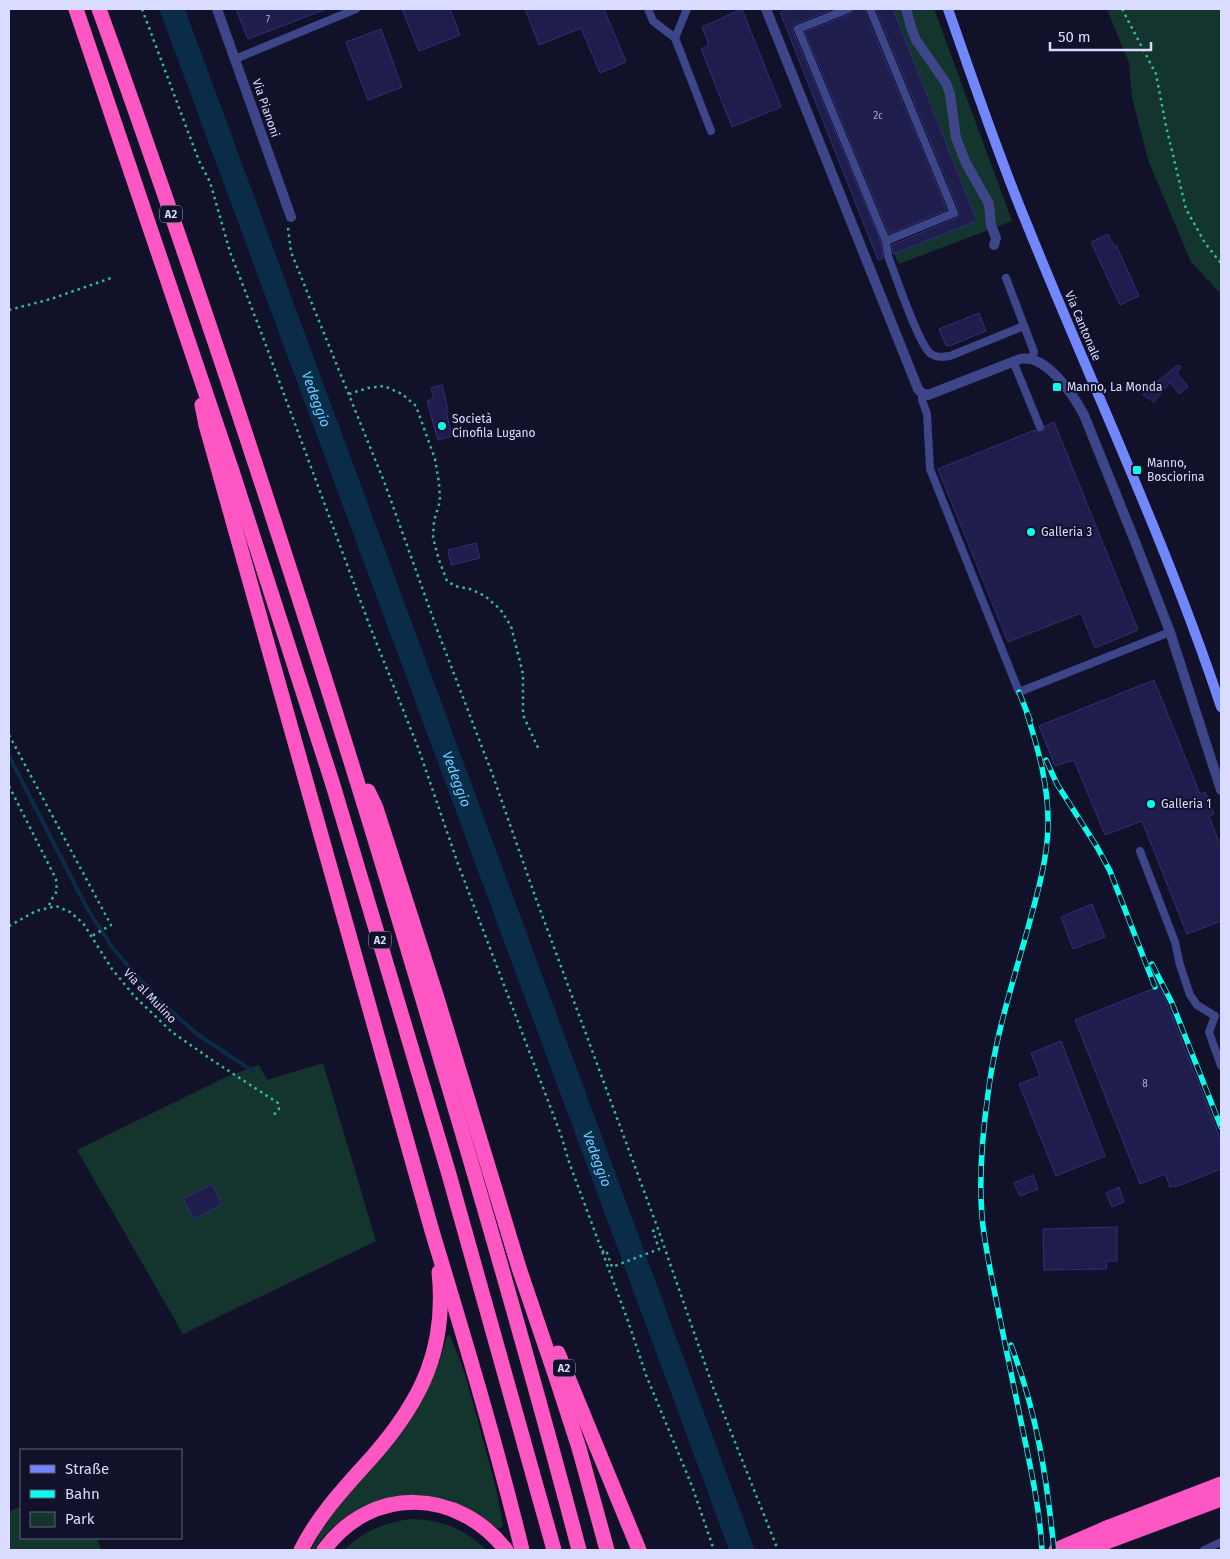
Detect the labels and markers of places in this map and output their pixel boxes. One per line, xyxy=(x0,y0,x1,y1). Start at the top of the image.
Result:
place label: Manno, La Monda xyxy=(1067,380,1163,394)
marker: Manno, La Monda xyxy=(1051,381,1063,393)
place label: Società Cinofila Lugano xyxy=(452,412,536,440)
marker: Società Cinofila Lugano xyxy=(436,420,448,432)
place label: Manno, Bosciorina xyxy=(1147,456,1205,484)
marker: Manno, Bosciorina xyxy=(1131,464,1143,476)
place label: Galleria 3 xyxy=(1041,525,1092,539)
marker: Galleria 3 xyxy=(1025,526,1037,538)
place label: Galleria 1 xyxy=(1161,797,1211,811)
marker: Galleria 1 xyxy=(1145,798,1157,810)

